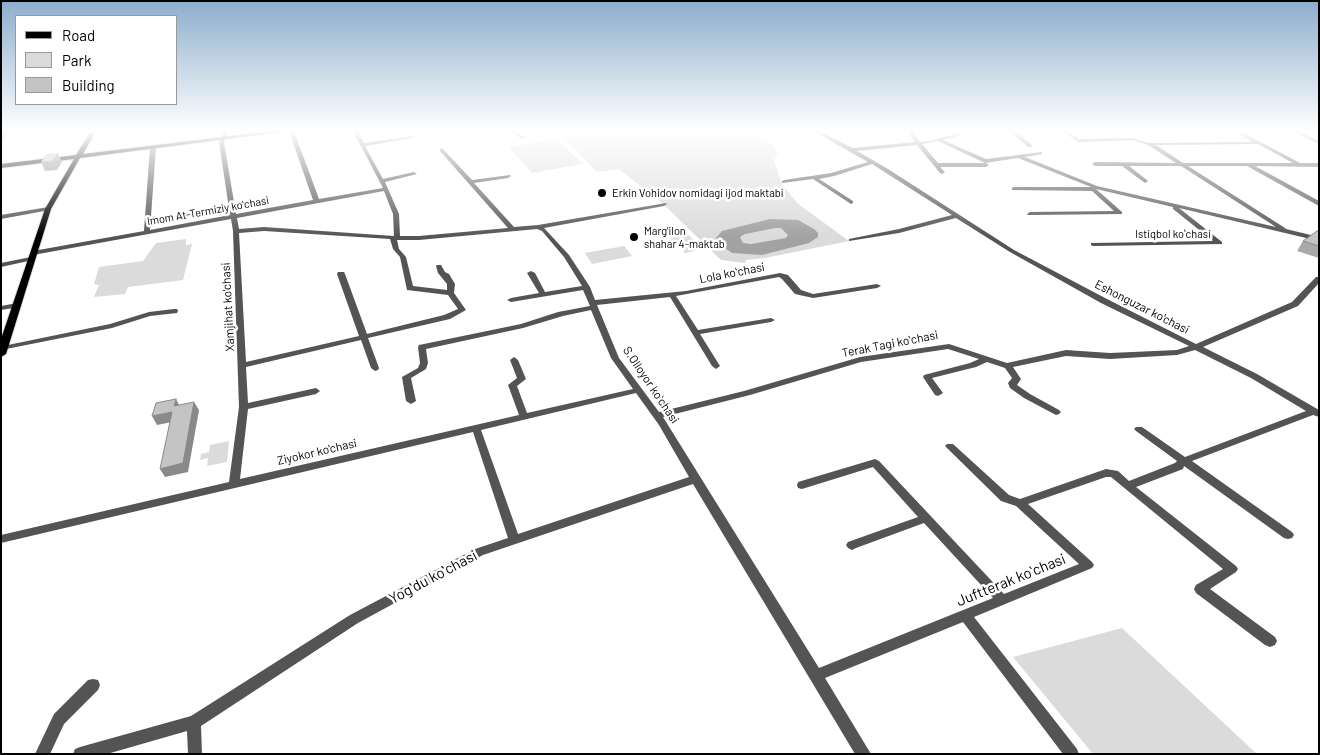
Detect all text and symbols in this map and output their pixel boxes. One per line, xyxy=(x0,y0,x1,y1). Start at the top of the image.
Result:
legend xyxy=(15,15,178,105)
text: Road xyxy=(62,26,95,44)
text: Park xyxy=(62,51,91,69)
text: Building xyxy=(62,76,115,94)
place label: Erkin Vohidov nomidagi ijod maktabi xyxy=(612,186,784,200)
marker: Erkin Vohidov nomidagi ijod maktabi xyxy=(596,187,608,199)
street label: Imom At-Termiziy koʻchasi xyxy=(146,194,270,228)
place label: Marg'ilon shahar 4-maktab xyxy=(644,224,725,250)
street label: Istiqbol koʻchasi xyxy=(1135,227,1211,241)
marker: Marg'ilon shahar 4-maktab xyxy=(628,231,640,243)
street label: Lola koʻchasi xyxy=(698,260,766,286)
street label: Xamjihat ko'chasi xyxy=(218,262,238,352)
street label: Eshonguzar ko'chasi xyxy=(1092,277,1192,337)
street label: Terak Tagi koʻchasi xyxy=(841,328,939,360)
street label: S.Olloyor koʻchasi xyxy=(620,344,682,426)
street label: Ziyokor ko'chasi xyxy=(276,436,358,468)
street label: Yogʻdu koʻchasi xyxy=(386,546,480,608)
street label: Juftterak koʻchasi xyxy=(954,550,1068,610)

